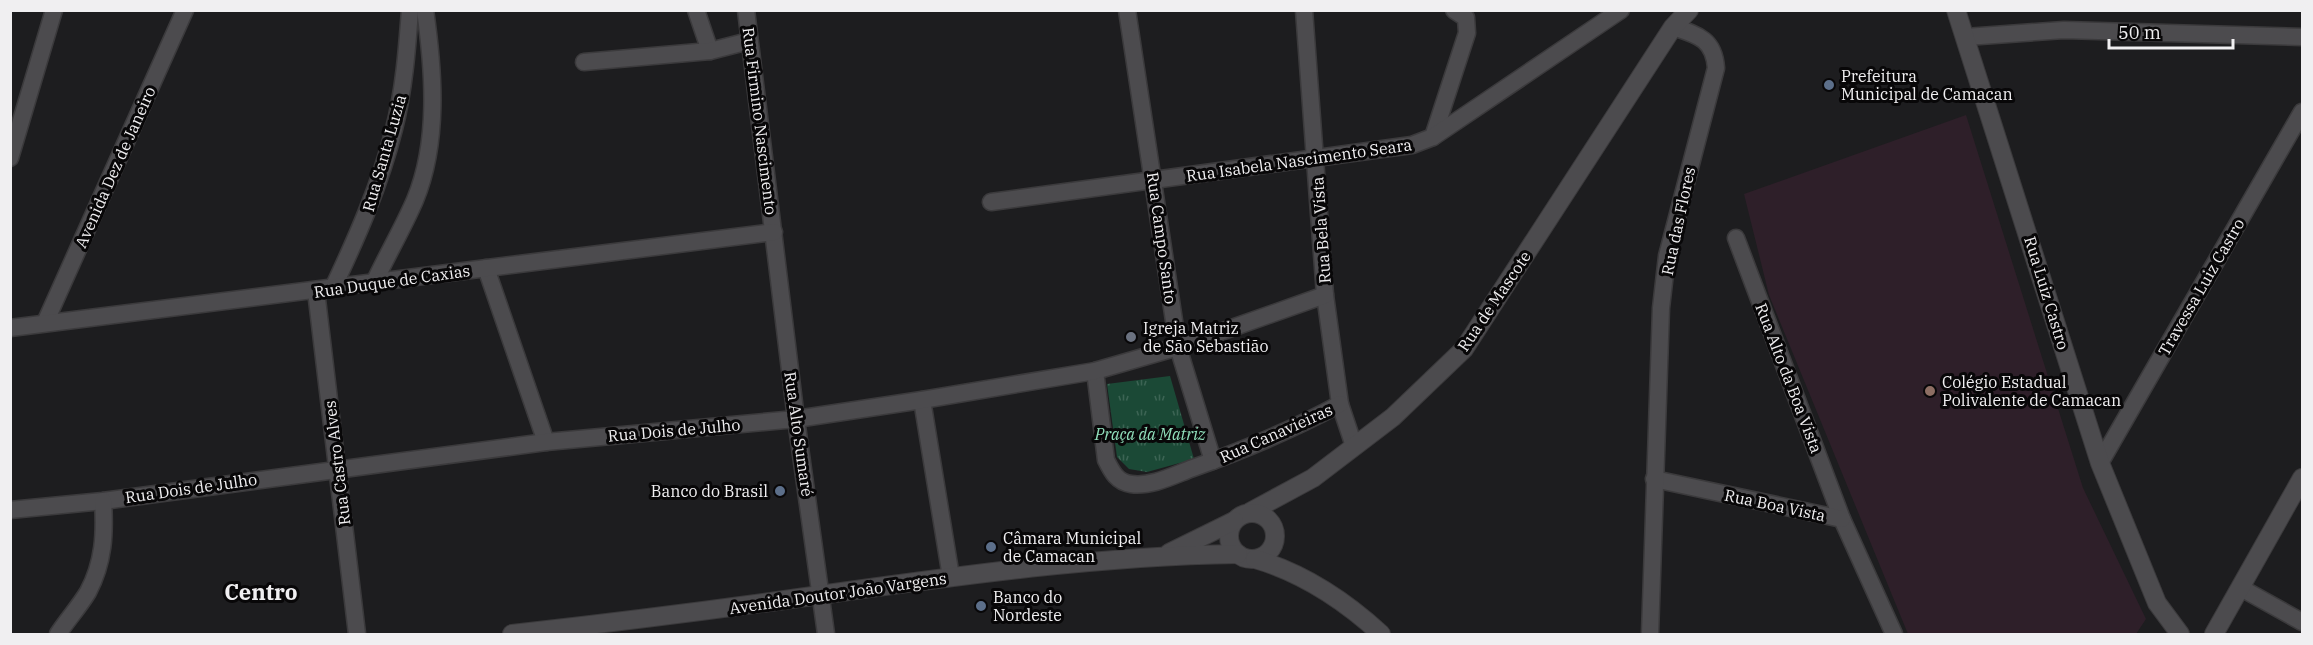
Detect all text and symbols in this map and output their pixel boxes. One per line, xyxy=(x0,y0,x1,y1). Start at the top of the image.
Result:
scale bar xyxy=(2109,12,2234,50)
text: 50 m xyxy=(2118,21,2161,44)
street label: Rua Firmino Nascimento xyxy=(739,26,781,216)
place label: Prefeitura Municipal de Camacan xyxy=(1841,66,2013,104)
marker: Prefeitura Municipal de Camacan xyxy=(1822,78,1836,92)
street label: Avenida Dez de Janeiro xyxy=(70,83,160,251)
street label: Rua Santa Luzia xyxy=(358,92,410,214)
street label: Rua Isabela Nascimento Seara xyxy=(1185,134,1413,186)
street label: Rua das Flores xyxy=(1657,165,1699,277)
street label: Rua Campo Santo xyxy=(1143,171,1181,305)
street label: Rua Bela Vista xyxy=(1307,176,1335,284)
street label: Travessa Luiz Castro xyxy=(2154,215,2248,359)
street label: Rua Luiz Castro xyxy=(2020,234,2074,352)
street label: Rua de Mascote xyxy=(1453,247,1535,355)
street label: Rua Duque de Caxias xyxy=(313,260,471,302)
street label: Rua Alto da Boa Vista xyxy=(1751,300,1827,456)
place label: Igreja Matriz de São Sebastião xyxy=(1143,318,1269,356)
marker: Igreja Matriz de São Sebastião xyxy=(1124,330,1138,344)
street label: Rua Alto Sumaré xyxy=(780,370,818,498)
place label: Colégio Estadual Polivalente de Camacan xyxy=(1942,372,2121,410)
marker: Colégio Estadual Polivalente de Camacan xyxy=(1923,384,1937,398)
street label: Rua Castro Alves xyxy=(319,399,355,527)
street label: Rua Canavieiras xyxy=(1216,399,1336,467)
street label: Rua Dois de Julho xyxy=(607,414,741,446)
park label: Praça da Matriz xyxy=(1094,424,1206,444)
street label: Rua Dois de Julho xyxy=(124,469,258,507)
place label: Banco do Brasil xyxy=(651,481,768,501)
marker: Banco do Brasil xyxy=(773,484,787,498)
street label: Rua Boa Vista xyxy=(1723,485,1828,526)
place label: Câmara Municipal de Camacan xyxy=(1003,528,1142,566)
marker: Câmara Municipal de Camacan xyxy=(984,540,998,554)
street label: Avenida Doutor João Vargens xyxy=(728,568,948,618)
district label: Centro xyxy=(224,577,298,606)
place label: Banco do Nordeste xyxy=(993,587,1062,625)
marker: Banco do Nordeste xyxy=(974,599,988,613)

